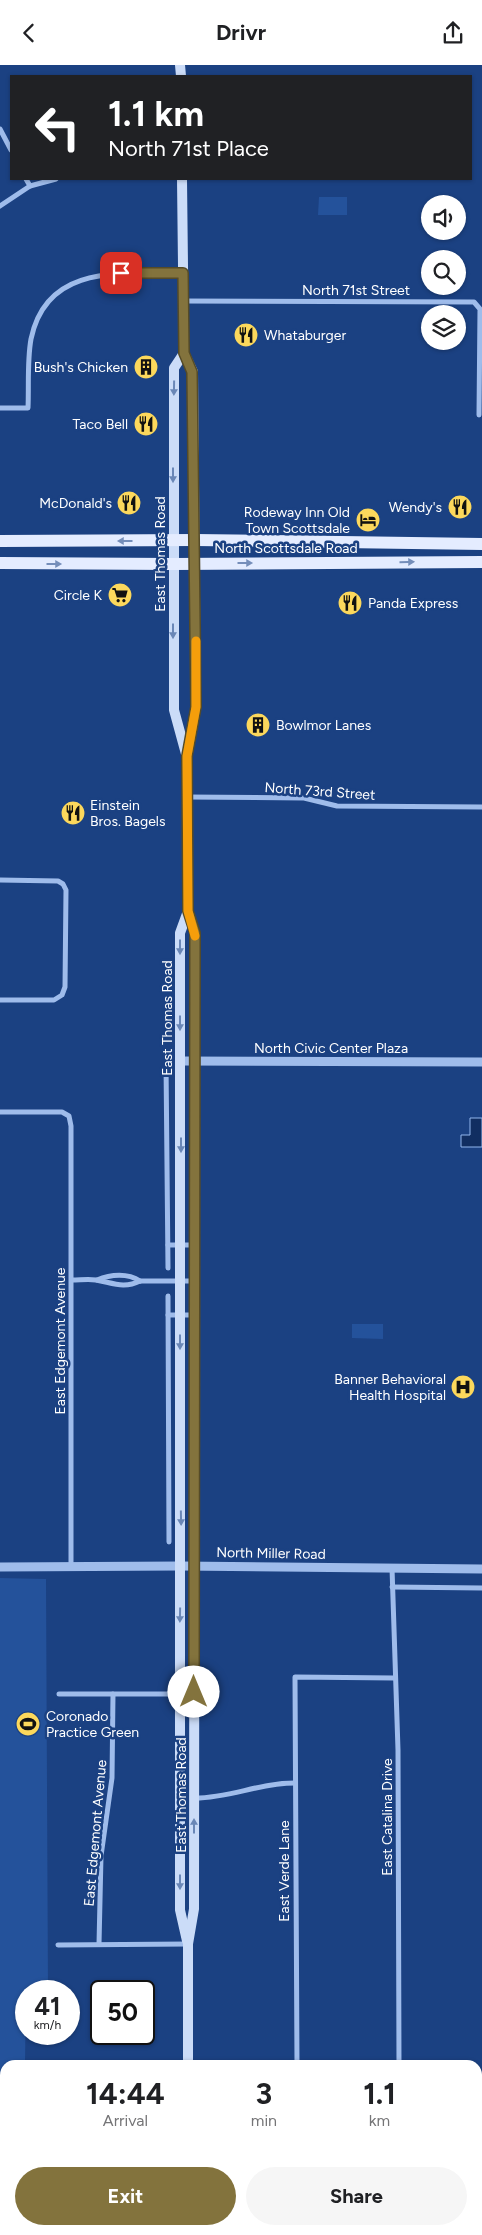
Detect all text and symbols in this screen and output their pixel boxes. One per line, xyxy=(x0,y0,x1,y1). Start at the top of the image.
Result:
icon: back xyxy=(15,19,43,47)
text: Drivr xyxy=(216,19,266,46)
icon: share xyxy=(439,19,467,47)
text: 1.1 km xyxy=(108,93,204,135)
icon: left xyxy=(25,95,90,160)
text: North 71st Place xyxy=(108,135,269,162)
map controls xyxy=(421,195,466,350)
button: sound xyxy=(421,195,466,240)
button: search xyxy=(421,250,466,295)
pin xyxy=(100,252,142,294)
icon: arrive xyxy=(107,259,135,287)
street label: North 71st Street xyxy=(302,282,410,299)
button: layers xyxy=(421,305,466,350)
restaurant icon: Whataburger xyxy=(233,322,259,348)
place label: Whataburger xyxy=(264,327,346,344)
building icon: Bush's Chicken xyxy=(133,354,159,380)
place label: Bush's Chicken xyxy=(34,359,128,376)
one-way arrow xyxy=(169,380,177,396)
restaurant icon: Taco Bell xyxy=(133,411,159,437)
place label: Taco Bell xyxy=(72,416,128,433)
one-way arrow xyxy=(169,467,177,483)
restaurant icon: McDonald's xyxy=(116,490,142,516)
restaurant icon: Wendy's xyxy=(447,494,473,520)
place label: McDonald's xyxy=(39,495,112,512)
street label: East Thomas Road xyxy=(152,496,169,612)
place label: Wendy's xyxy=(389,499,442,516)
place label: Rodeway Inn Old Town Scottsdale xyxy=(244,504,350,537)
hotel icon: Rodeway Inn Old Town Scottsdale xyxy=(355,507,381,533)
one-way arrow xyxy=(117,537,133,545)
street label: North Scottsdale Road xyxy=(214,540,358,557)
one-way arrow xyxy=(399,558,415,566)
one-way arrow xyxy=(237,559,253,567)
one-way arrow xyxy=(46,560,62,568)
supermarket icon: Circle K xyxy=(107,582,133,608)
place label: Circle K xyxy=(54,587,102,604)
restaurant icon: Panda Express xyxy=(337,590,363,616)
place label: Panda Express xyxy=(368,595,458,612)
one-way arrow xyxy=(170,623,178,639)
building icon: Bowlmor Lanes xyxy=(245,712,271,738)
place label: Bowlmor Lanes xyxy=(276,717,371,734)
street label: North 73rd Street xyxy=(264,779,376,804)
place label: Einstein Bros. Bagels xyxy=(90,797,165,830)
restaurant icon: Einstein Bros. Bagels xyxy=(60,800,86,826)
one-way arrow xyxy=(176,939,184,955)
street label: East Thomas Road xyxy=(159,960,176,1076)
one-way arrow xyxy=(176,1015,184,1031)
street label: North Civic Center Plaza xyxy=(254,1040,408,1057)
one-way arrow xyxy=(176,1137,184,1153)
street label: East Edgemont Avenue xyxy=(52,1267,69,1415)
one-way arrow xyxy=(176,1334,184,1350)
place label: Banner Behavioral Health Hospital xyxy=(334,1371,446,1404)
hospital icon: Banner Behavioral Health Hospital xyxy=(450,1374,476,1400)
one-way arrow xyxy=(177,1510,185,1526)
street label: North Miller Road xyxy=(216,1544,326,1563)
one-way arrow xyxy=(176,1607,184,1623)
position arrow xyxy=(167,1665,219,1717)
place label: Coronado Practice Green xyxy=(46,1708,139,1741)
sports icon: Coronado Practice Green xyxy=(15,1711,41,1737)
street label: East Thomas Road xyxy=(173,1737,190,1853)
street label: East Catalina Drive xyxy=(379,1758,396,1876)
street label: East Edgemont Avenue xyxy=(81,1759,110,1907)
one-way arrow xyxy=(190,1818,198,1834)
street label: East Verde Lane xyxy=(276,1820,293,1922)
one-way arrow xyxy=(176,1874,184,1890)
speed limit sign: 50 xyxy=(90,1980,155,2045)
text: 41 xyxy=(34,1991,61,2021)
text: km/h xyxy=(34,2018,61,2032)
text: 14:44 xyxy=(86,2075,165,2112)
text: 3 xyxy=(256,2075,272,2112)
text: 1.1 xyxy=(363,2075,396,2112)
text: Arrival xyxy=(103,2111,148,2130)
text: min xyxy=(251,2111,277,2130)
text: km xyxy=(369,2111,390,2130)
button: Exit xyxy=(15,2167,236,2225)
button: Share xyxy=(246,2167,467,2225)

